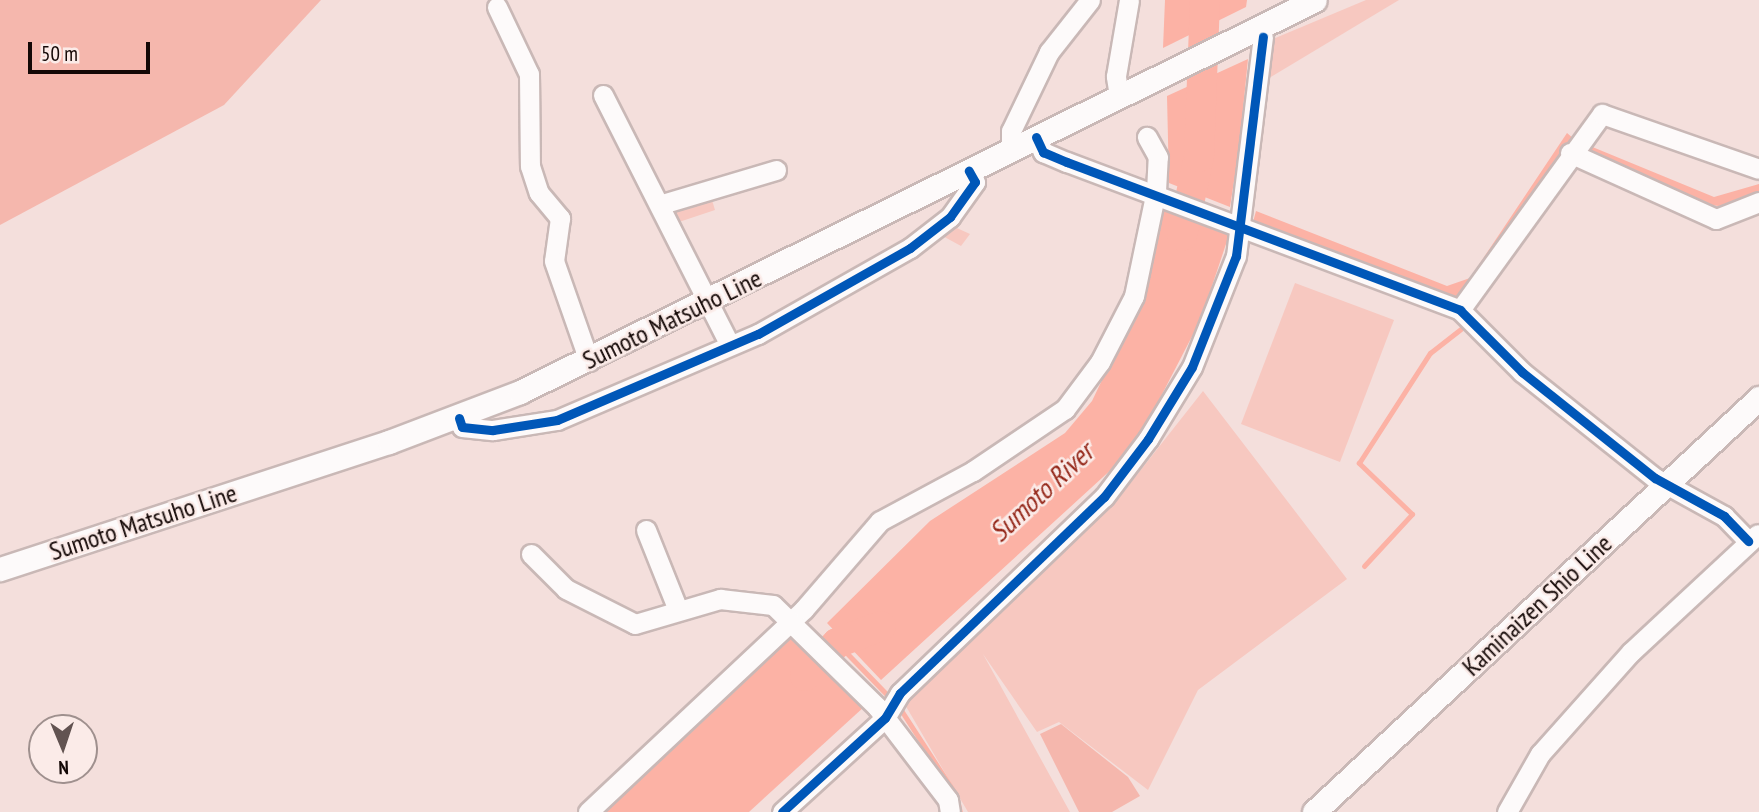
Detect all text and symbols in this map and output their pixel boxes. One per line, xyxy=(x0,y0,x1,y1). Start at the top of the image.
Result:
scale bar xyxy=(32,28,154,72)
text: 50 m xyxy=(41,40,78,67)
street label: Sumoto Matsuho Line xyxy=(577,262,767,376)
water label: Sumoto River xyxy=(982,436,1100,548)
street label: Sumoto Matsuho Line xyxy=(45,477,241,567)
street label: Kaminaizen Shio Line xyxy=(1456,528,1618,682)
north arrow xyxy=(28,714,98,784)
text: N xyxy=(58,756,69,780)

